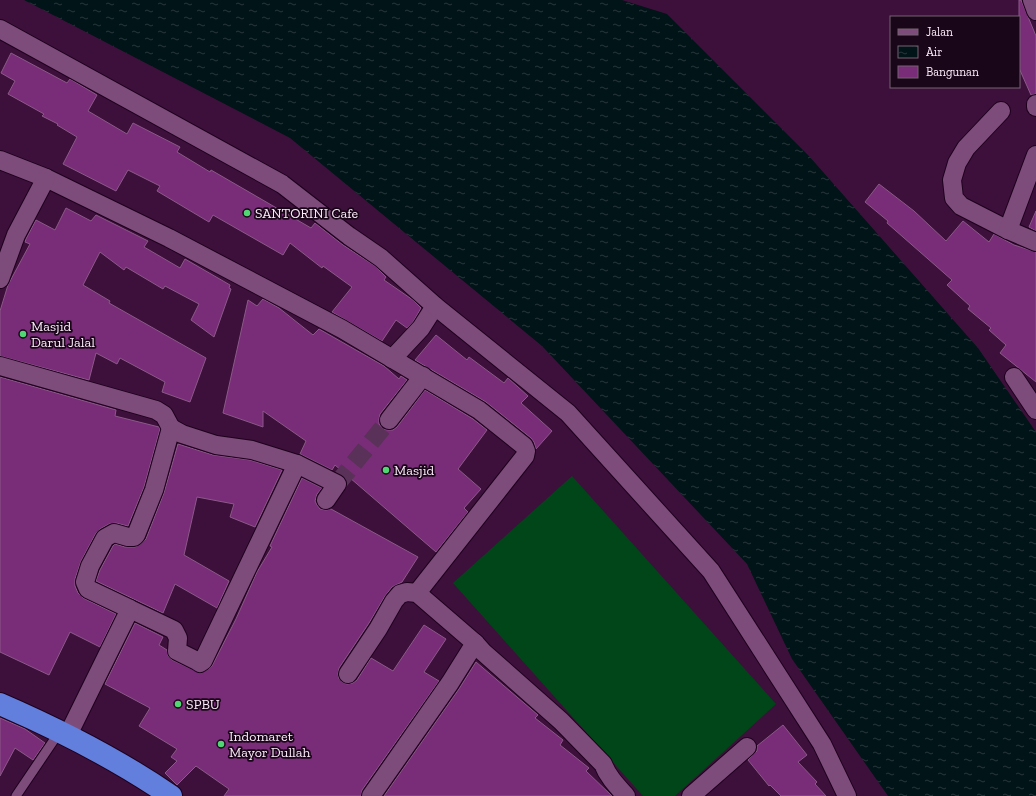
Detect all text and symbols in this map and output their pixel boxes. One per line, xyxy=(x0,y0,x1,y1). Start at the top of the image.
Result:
legend xyxy=(890,16,1020,88)
text: Jalan xyxy=(926,25,953,39)
text: Air xyxy=(926,45,942,59)
text: Bangunan xyxy=(926,65,979,79)
place label: SANTORINI Cafe xyxy=(255,205,359,222)
marker: SANTORINI Cafe xyxy=(242,208,252,218)
place label: Masjid Darul Jalal xyxy=(31,318,95,351)
marker: Masjid Darul Jalal xyxy=(18,329,28,339)
place label: Masjid xyxy=(394,462,435,479)
marker: Masjid xyxy=(381,465,391,475)
place label: SPBU xyxy=(186,696,220,713)
marker: SPBU xyxy=(173,699,183,709)
place label: Indomaret Mayor Dullah xyxy=(229,728,311,761)
marker: Indomaret Mayor Dullah xyxy=(216,739,226,749)

